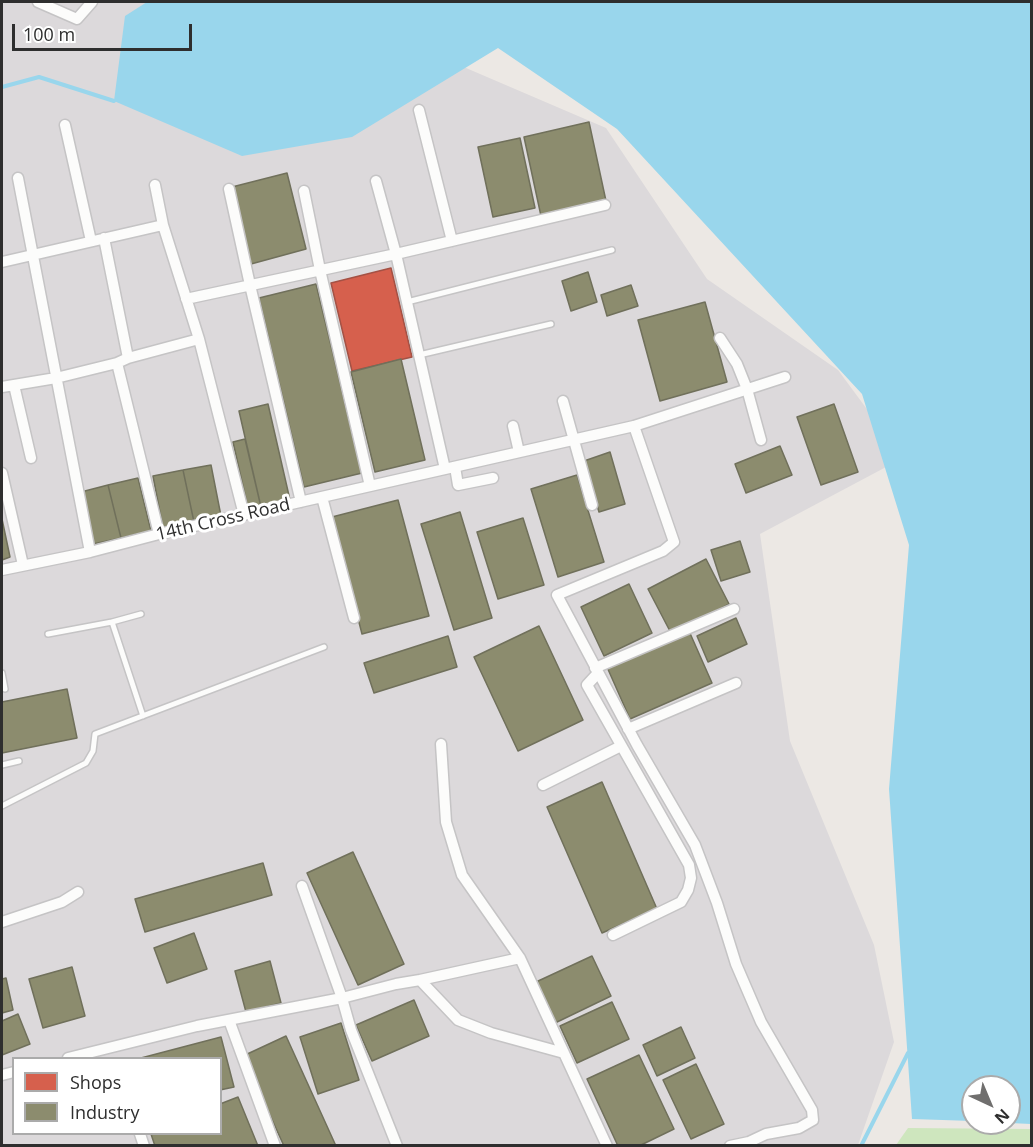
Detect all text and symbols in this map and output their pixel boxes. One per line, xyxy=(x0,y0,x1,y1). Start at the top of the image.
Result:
scale bar xyxy=(15,12,195,50)
text: 100 m xyxy=(23,22,75,46)
street label: 14th Cross Road xyxy=(154,494,292,546)
legend xyxy=(12,1057,222,1135)
text: Shops xyxy=(70,1070,121,1094)
north arrow xyxy=(961,1075,1021,1135)
text: Industry xyxy=(70,1100,140,1124)
text: N xyxy=(990,1104,1014,1129)

